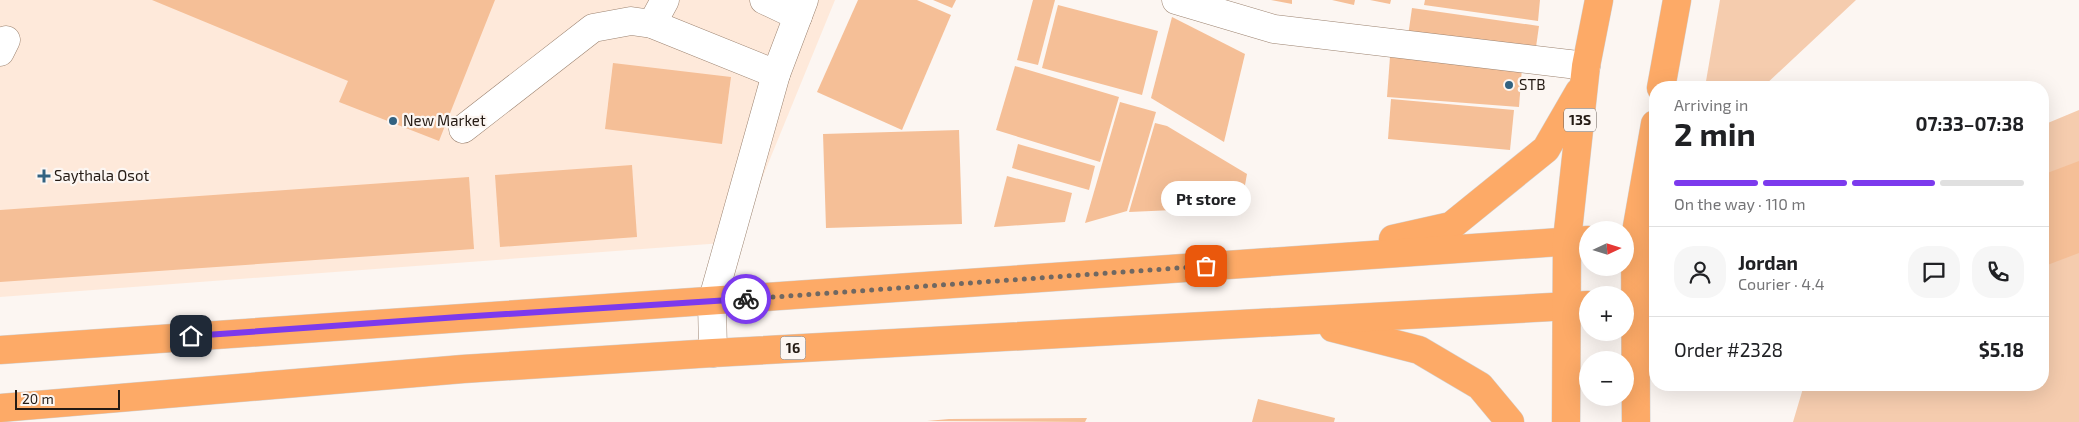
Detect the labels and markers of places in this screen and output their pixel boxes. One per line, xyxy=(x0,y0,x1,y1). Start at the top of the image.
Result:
place label: STB xyxy=(1519,75,1545,93)
marker: STB xyxy=(1503,79,1515,91)
place label: New Market xyxy=(403,111,486,129)
marker: New Market xyxy=(387,115,399,127)
place label: Saythala Osot xyxy=(54,166,149,184)
marker: Saythala Osot xyxy=(38,170,50,182)
callout: Pt store xyxy=(1161,181,1251,216)
pin xyxy=(1185,245,1227,287)
pin xyxy=(170,315,212,357)

